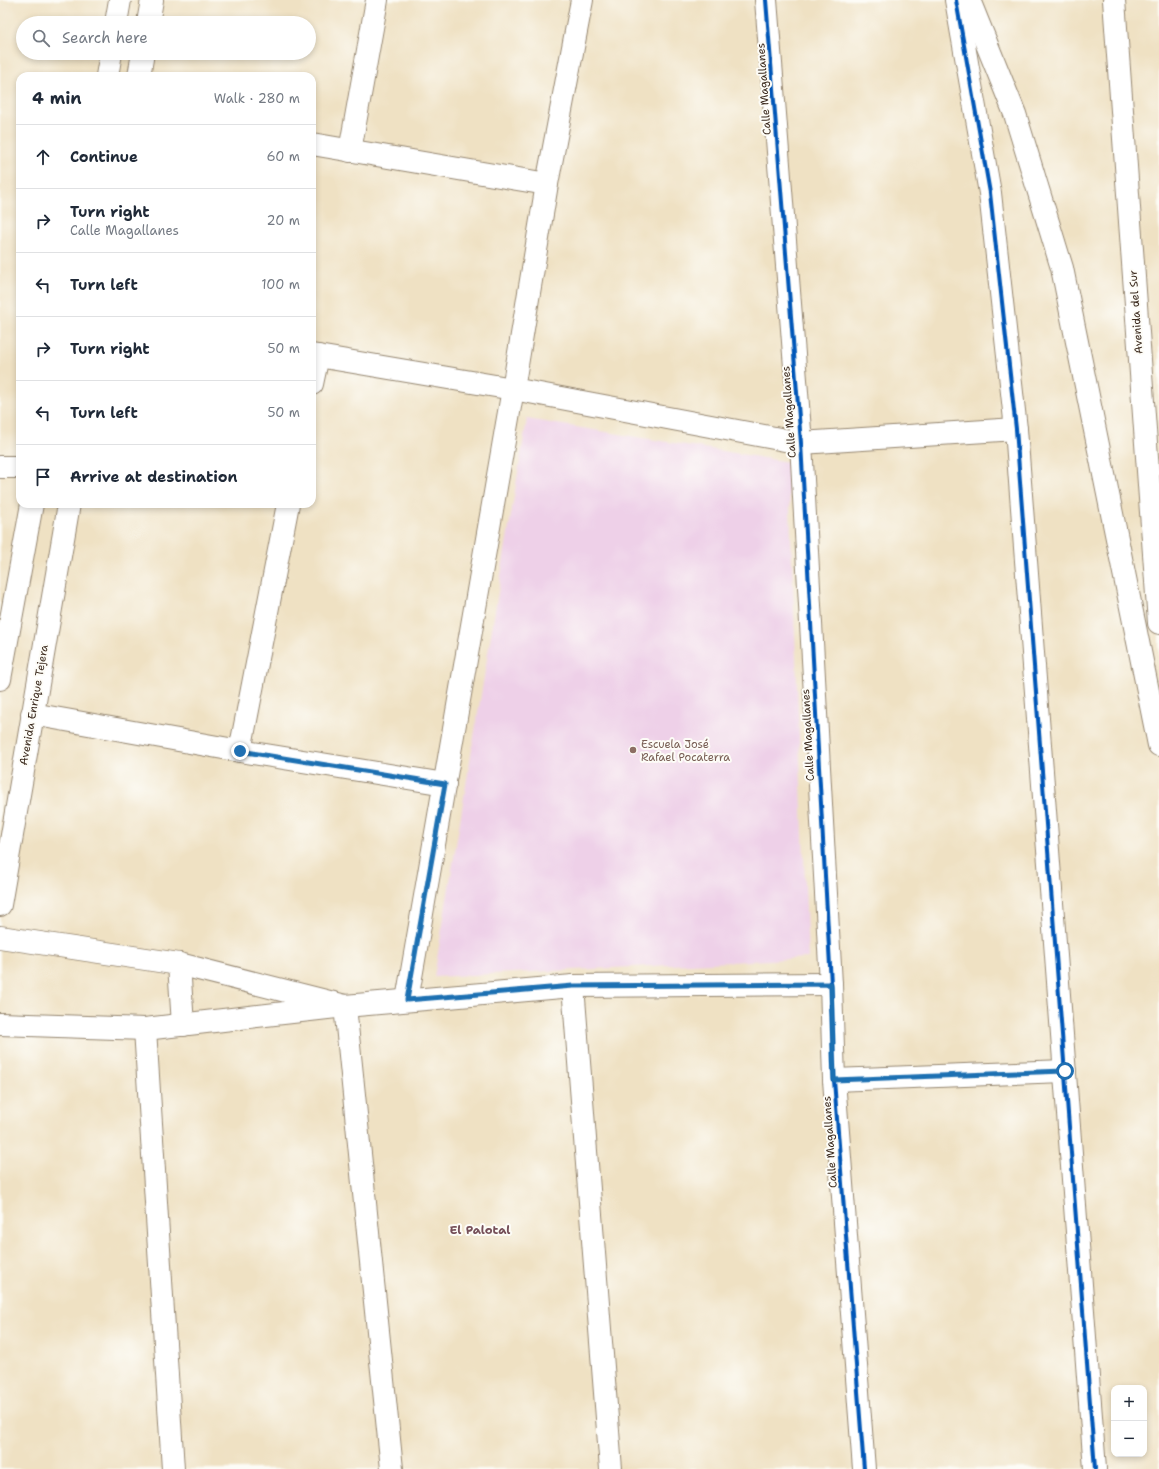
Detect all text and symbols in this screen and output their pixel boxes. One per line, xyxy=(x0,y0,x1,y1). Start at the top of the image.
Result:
search box xyxy=(16,16,316,60)
icon: search xyxy=(30,27,52,49)
text: Search here xyxy=(62,28,148,48)
street label: Calle Magallanes xyxy=(753,42,775,136)
text: 4 min xyxy=(32,87,82,109)
text: Walk · 280 m xyxy=(214,90,300,107)
icon: ahead xyxy=(32,146,54,168)
text: Continue xyxy=(70,147,138,167)
text: 60 m xyxy=(267,148,300,165)
text: Turn right xyxy=(70,202,150,222)
icon: right xyxy=(32,210,54,232)
text: 20 m xyxy=(267,212,300,229)
text: Calle Magallanes xyxy=(70,222,179,239)
street label: Avenida del Sur xyxy=(1126,269,1146,355)
icon: left xyxy=(32,274,54,296)
text: Turn left xyxy=(70,275,138,295)
text: 100 m xyxy=(261,276,300,293)
icon: right xyxy=(32,338,54,360)
text: Turn right xyxy=(70,339,150,359)
text: 50 m xyxy=(267,340,300,357)
street label: Calle Magallanes xyxy=(778,365,800,459)
icon: left xyxy=(32,402,54,424)
text: Turn left xyxy=(70,403,138,423)
text: 50 m xyxy=(267,404,300,421)
icon: arrive xyxy=(32,466,54,488)
text: Arrive at destination xyxy=(70,467,238,487)
street label: Avenida Enrique Tejera xyxy=(16,643,52,766)
street label: Calle Magallanes xyxy=(798,689,818,781)
place label: Escuela José Rafael Pocaterra xyxy=(641,737,730,765)
route end xyxy=(231,742,249,760)
marker: Escuela José Rafael Pocaterra xyxy=(628,745,638,755)
route start xyxy=(1056,1062,1074,1080)
street label: Calle Magallanes xyxy=(819,1095,841,1189)
district label: El Palotal xyxy=(449,1222,511,1238)
map controls xyxy=(1111,1385,1147,1457)
button: + xyxy=(1111,1385,1147,1421)
button: − xyxy=(1111,1421,1147,1457)

